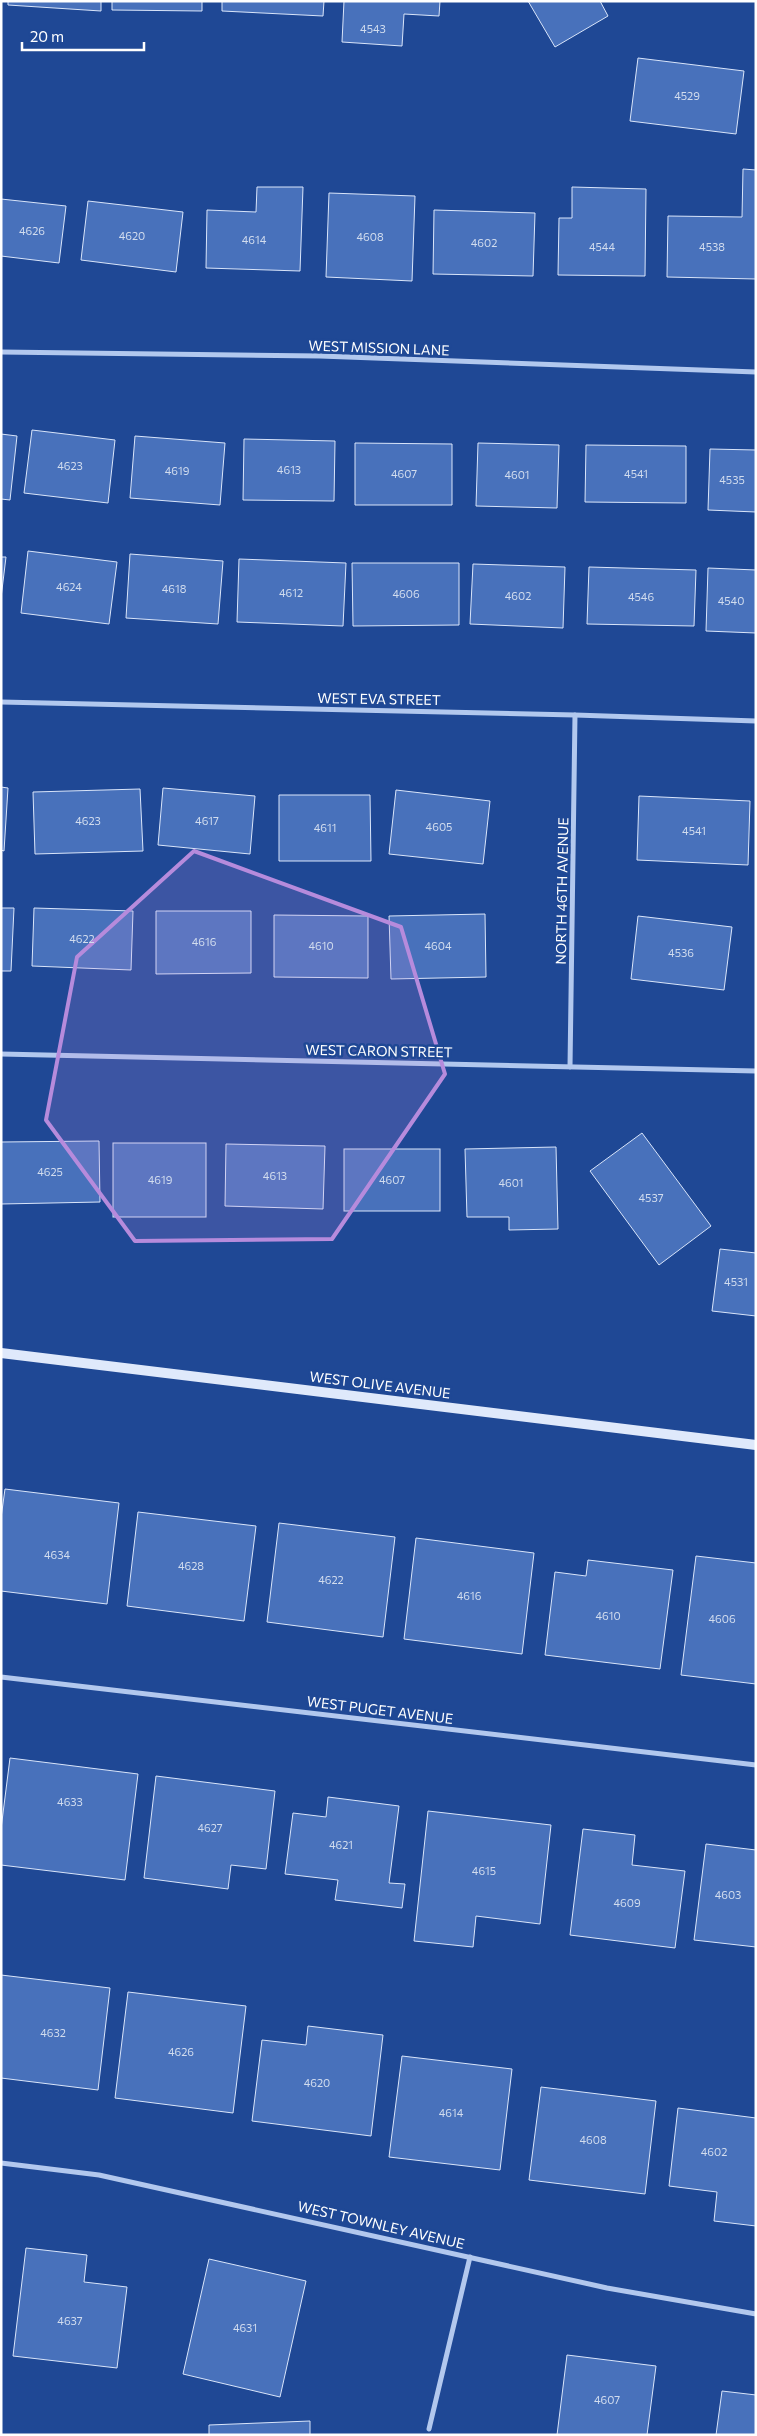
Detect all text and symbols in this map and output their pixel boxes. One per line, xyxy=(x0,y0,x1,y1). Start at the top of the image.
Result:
scale bar xyxy=(22,20,145,52)
house number: 4543 xyxy=(360,22,386,35)
text: 20 m xyxy=(30,27,64,45)
house number: 4529 xyxy=(674,89,700,102)
house number: 4626 xyxy=(19,224,45,237)
house number: 4620 xyxy=(119,229,145,242)
house number: 4608 xyxy=(356,230,384,243)
house number: 4614 xyxy=(242,233,267,246)
house number: 4602 xyxy=(471,236,497,249)
house number: 4544 xyxy=(589,240,615,253)
house number: 4538 xyxy=(699,240,725,253)
street label: WEST MISSION LANE xyxy=(308,337,450,358)
house number: 4623 xyxy=(57,459,83,472)
house number: 4613 xyxy=(277,463,301,476)
house number: 4619 xyxy=(165,464,190,477)
house number: 4607 xyxy=(391,467,417,480)
house number: 4541 xyxy=(624,467,648,480)
house number: 4601 xyxy=(504,468,530,481)
house number: 4535 xyxy=(719,473,745,486)
house number: 4624 xyxy=(56,580,82,593)
house number: 4618 xyxy=(162,582,187,595)
house number: 4612 xyxy=(279,586,303,599)
house number: 4606 xyxy=(392,587,420,600)
house number: 4602 xyxy=(505,589,531,602)
house number: 4546 xyxy=(628,590,654,603)
house number: 4540 xyxy=(718,594,744,607)
street label: WEST EVA STREET xyxy=(317,689,441,708)
house number: 4623 xyxy=(75,814,101,827)
house number: 4617 xyxy=(195,814,219,827)
street label: NORTH 46TH AVENUE xyxy=(552,817,571,965)
house number: 4605 xyxy=(426,820,452,833)
house number: 4611 xyxy=(314,821,336,834)
house number: 4541 xyxy=(682,824,706,837)
house number: 4622 xyxy=(69,932,95,945)
house number: 4616 xyxy=(192,935,217,948)
house number: 4610 xyxy=(308,939,334,952)
house number: 4604 xyxy=(424,939,452,952)
house number: 4536 xyxy=(668,946,694,959)
street label: WEST CARON STREET xyxy=(305,1041,453,1060)
house number: 4625 xyxy=(37,1165,63,1178)
house number: 4613 xyxy=(263,1169,287,1182)
house number: 4619 xyxy=(148,1173,173,1186)
house number: 4607 xyxy=(379,1173,405,1186)
house number: 4601 xyxy=(498,1176,524,1189)
house number: 4537 xyxy=(639,1191,664,1204)
house number: 4531 xyxy=(724,1275,748,1288)
street label: WEST OLIVE AVENUE xyxy=(309,1367,452,1402)
house number: 4634 xyxy=(44,1548,70,1561)
house number: 4628 xyxy=(178,1559,204,1572)
house number: 4622 xyxy=(318,1573,344,1586)
house number: 4616 xyxy=(457,1589,482,1602)
house number: 4610 xyxy=(595,1609,621,1622)
house number: 4606 xyxy=(708,1612,736,1625)
street label: WEST PUGET AVENUE xyxy=(306,1692,454,1727)
house number: 4633 xyxy=(57,1795,83,1808)
house number: 4627 xyxy=(197,1821,223,1834)
house number: 4621 xyxy=(329,1838,353,1851)
house number: 4615 xyxy=(472,1864,496,1877)
house number: 4603 xyxy=(715,1888,741,1901)
house number: 4609 xyxy=(613,1896,641,1909)
house number: 4632 xyxy=(40,2026,66,2039)
house number: 4626 xyxy=(168,2045,194,2058)
house number: 4620 xyxy=(304,2076,330,2089)
house number: 4614 xyxy=(439,2106,464,2119)
house number: 4608 xyxy=(579,2133,607,2146)
house number: 4602 xyxy=(701,2145,727,2158)
street label: WEST TOWNLEY AVENUE xyxy=(296,2197,466,2252)
house number: 4637 xyxy=(57,2314,83,2327)
house number: 4631 xyxy=(233,2321,257,2334)
house number: 4607 xyxy=(594,2393,620,2406)

